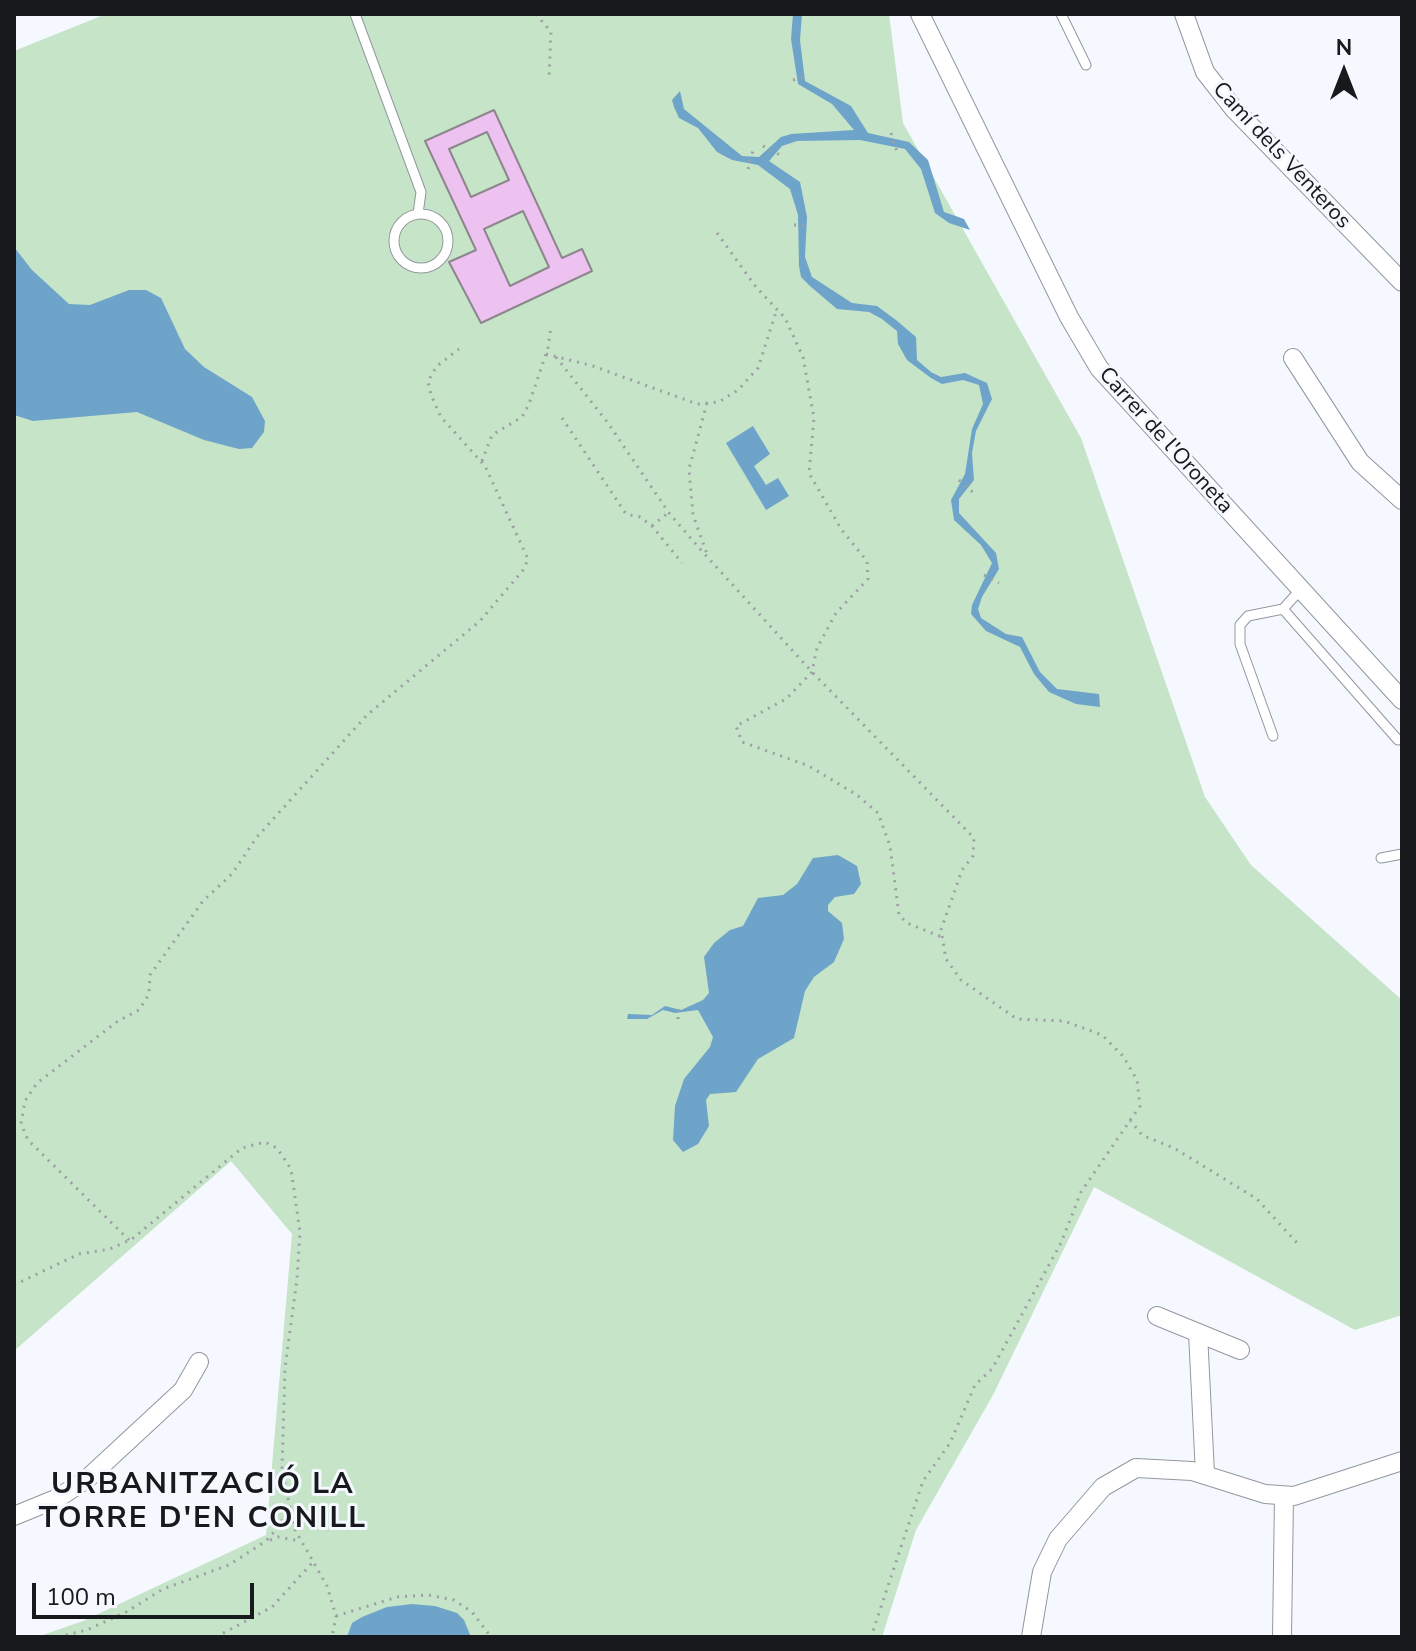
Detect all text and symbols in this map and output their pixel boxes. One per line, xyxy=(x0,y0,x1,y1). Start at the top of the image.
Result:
north arrow xyxy=(1304,32,1384,112)
text: N xyxy=(1336,33,1352,63)
street label: Camí dels Venteros xyxy=(1206,77,1356,235)
street label: Carrer de l'Oroneta xyxy=(1092,362,1238,520)
district label: URBANITZACIÓ LA TORRE D'EN CONILL xyxy=(39,1468,367,1538)
scale bar xyxy=(36,1567,258,1617)
text: 100 m xyxy=(46,1581,116,1613)

